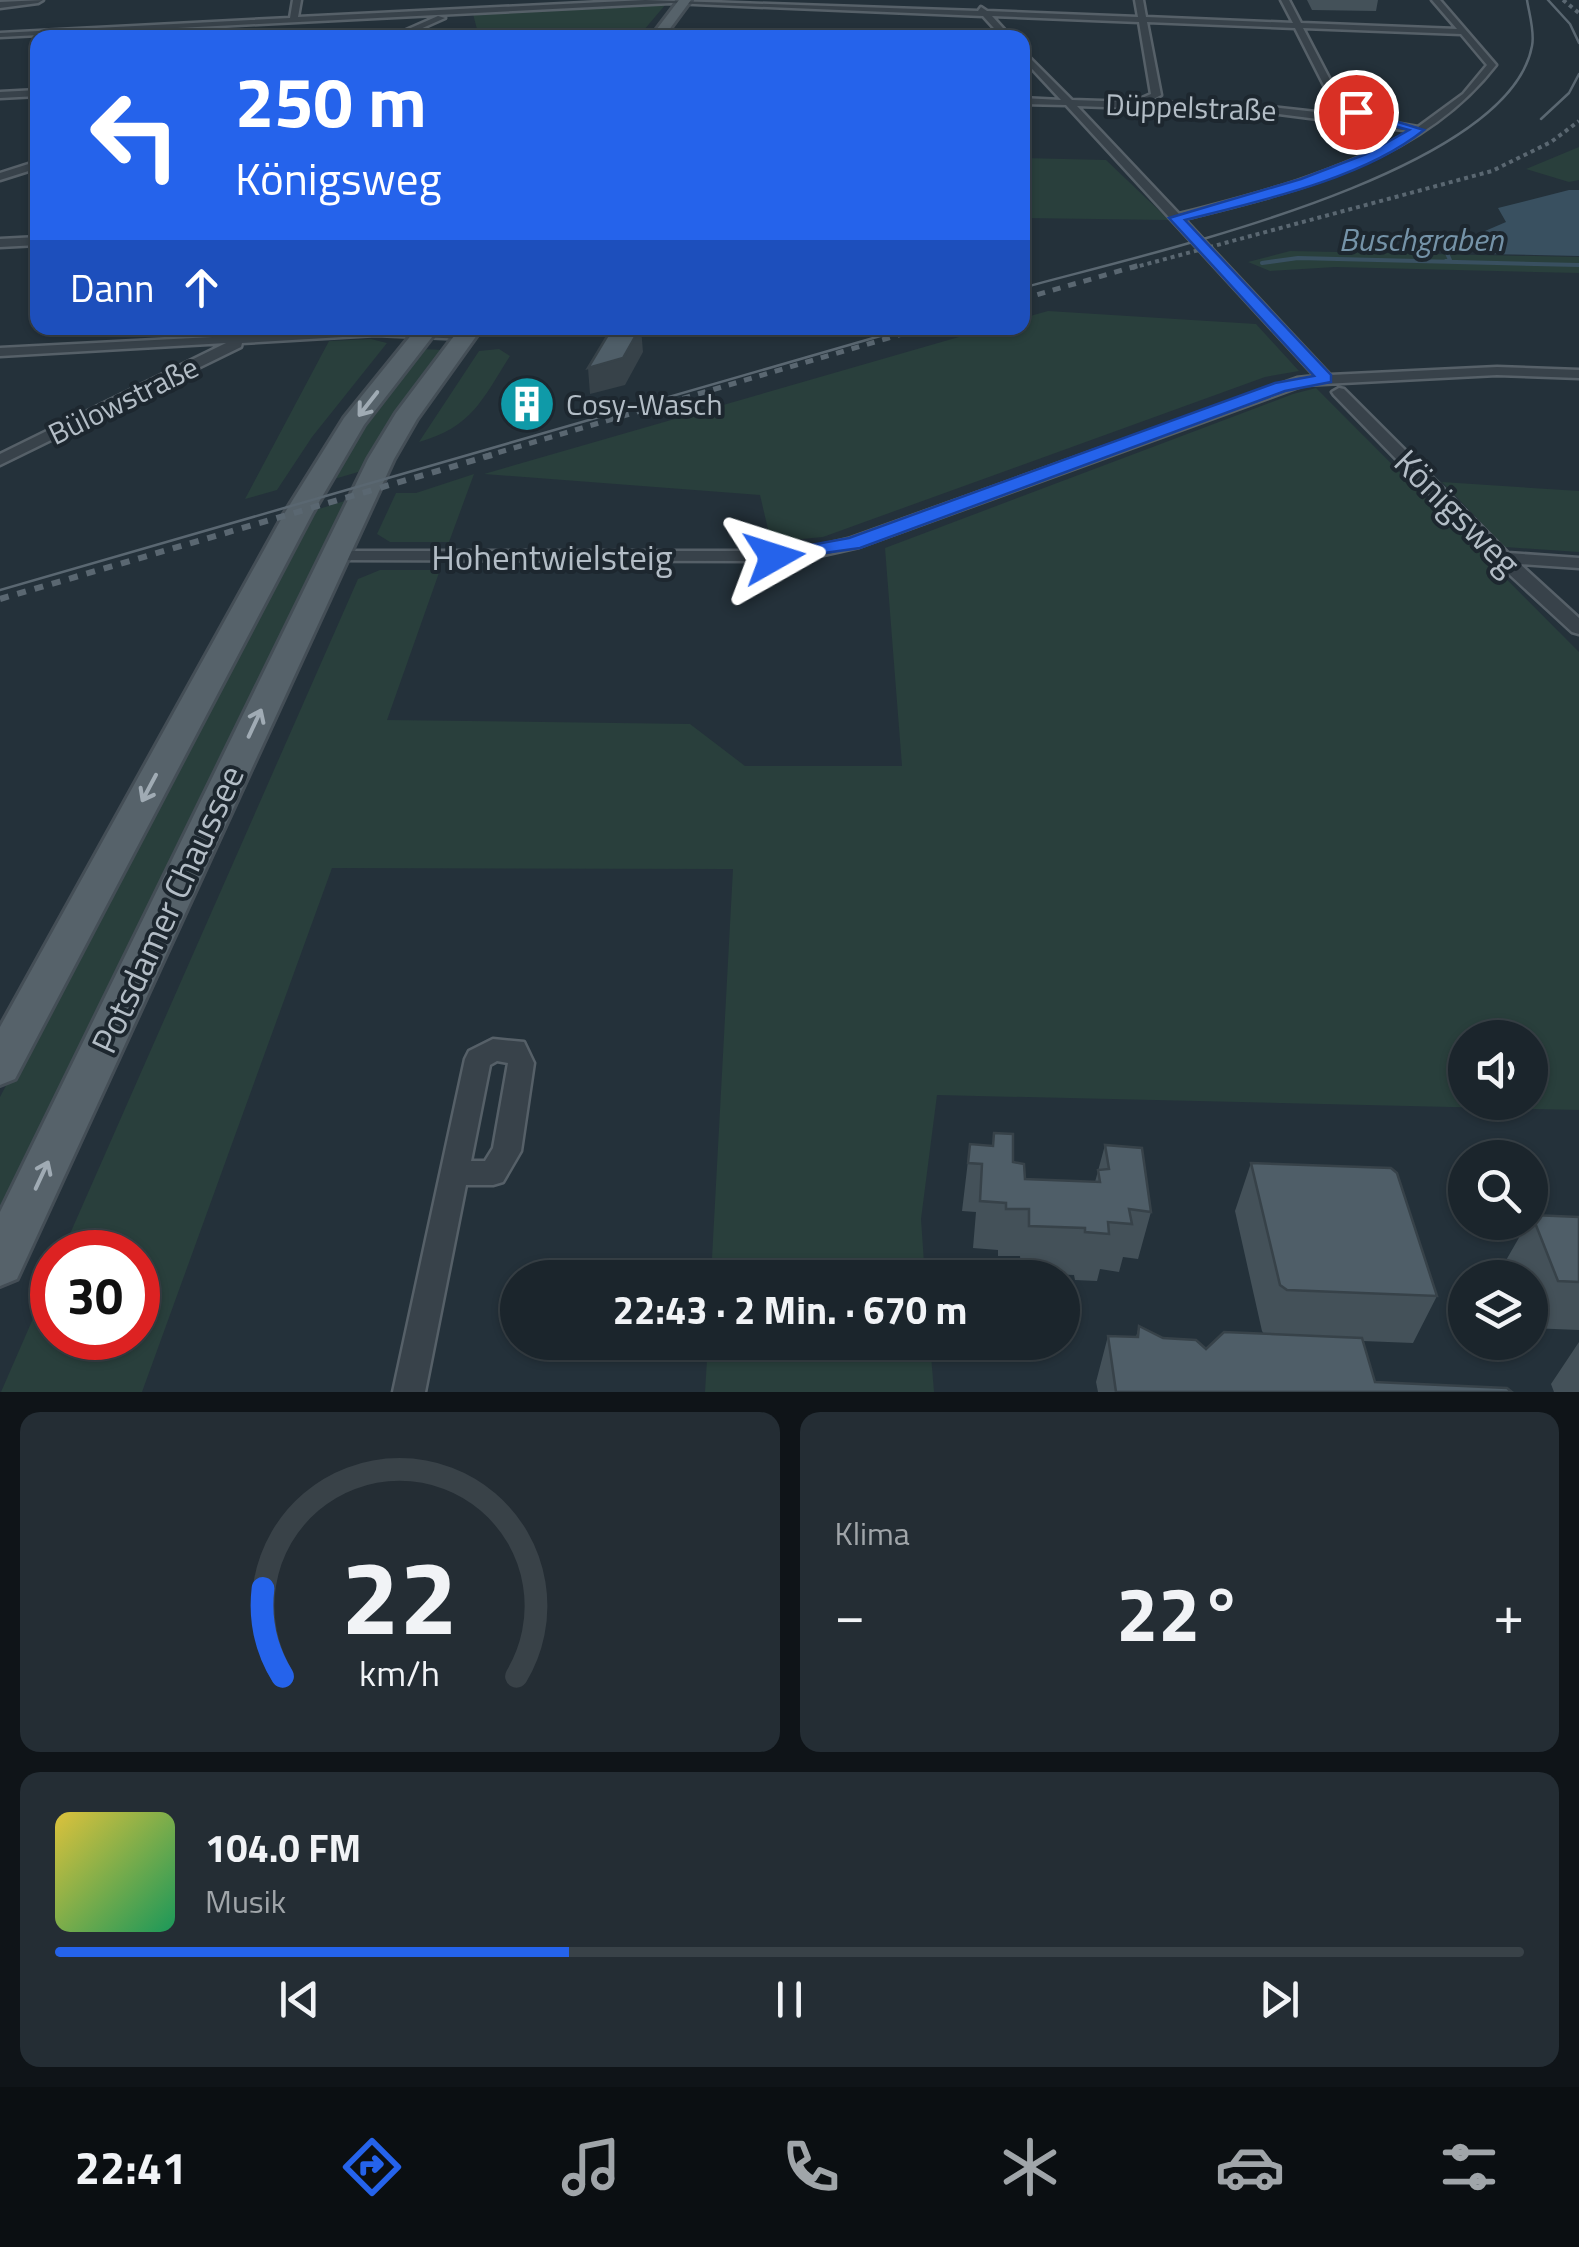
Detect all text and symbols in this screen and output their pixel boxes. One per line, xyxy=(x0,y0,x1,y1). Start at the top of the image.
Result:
text: 250 m xyxy=(235,48,427,154)
icon: left xyxy=(70,70,200,200)
pin xyxy=(1314,70,1399,155)
street label: Düppelstraße xyxy=(1105,81,1277,133)
icon: arrive xyxy=(1329,85,1384,140)
text: Königsweg xyxy=(235,144,442,212)
water label: Buschgraben xyxy=(1339,215,1504,263)
text: Dann xyxy=(70,259,154,317)
icon: ahead xyxy=(174,260,229,315)
street label: Bülowstraße xyxy=(40,344,206,456)
building icon: Cosy-Wasch xyxy=(497,374,557,434)
place label: Cosy-Wasch xyxy=(566,381,723,427)
one-way arrow xyxy=(358,390,379,417)
street label: Königsweg xyxy=(1382,436,1534,588)
position arrow xyxy=(722,505,826,609)
street label: Hohentwielsteig xyxy=(431,530,673,584)
one-way arrow xyxy=(247,709,266,739)
street label: Potsdamer Chaussee xyxy=(77,756,257,1062)
one-way arrow xyxy=(139,773,158,802)
map controls xyxy=(1448,1020,1548,1360)
button: sound xyxy=(1448,1020,1548,1120)
button: search xyxy=(1448,1140,1548,1240)
one-way arrow xyxy=(33,1161,52,1191)
speed limit sign: 30 xyxy=(30,1230,160,1360)
button: layers xyxy=(1448,1260,1548,1360)
text: 22:43 · 2 Min. · 670 m xyxy=(613,1281,967,1339)
text: Klima xyxy=(835,1509,910,1557)
text: 22 xyxy=(342,1516,458,1674)
text: 22° xyxy=(1116,1556,1242,1670)
text: − xyxy=(835,1572,865,1655)
text: + xyxy=(1493,1572,1524,1655)
text: km/h xyxy=(359,1645,440,1700)
text: 104.0 FM xyxy=(205,1819,361,1877)
text: Musik xyxy=(205,1877,286,1925)
icon: previous xyxy=(272,1972,327,2027)
icon: pause xyxy=(762,1972,817,2027)
icon: next xyxy=(1252,1972,1307,2027)
icon: directions xyxy=(337,2132,407,2202)
icon: music xyxy=(556,2132,626,2202)
icon: phone xyxy=(776,2132,846,2202)
icon: climate xyxy=(995,2132,1065,2202)
icon: car xyxy=(1215,2132,1285,2202)
icon: filters xyxy=(1434,2132,1504,2202)
text: 22:41 xyxy=(75,2133,187,2201)

